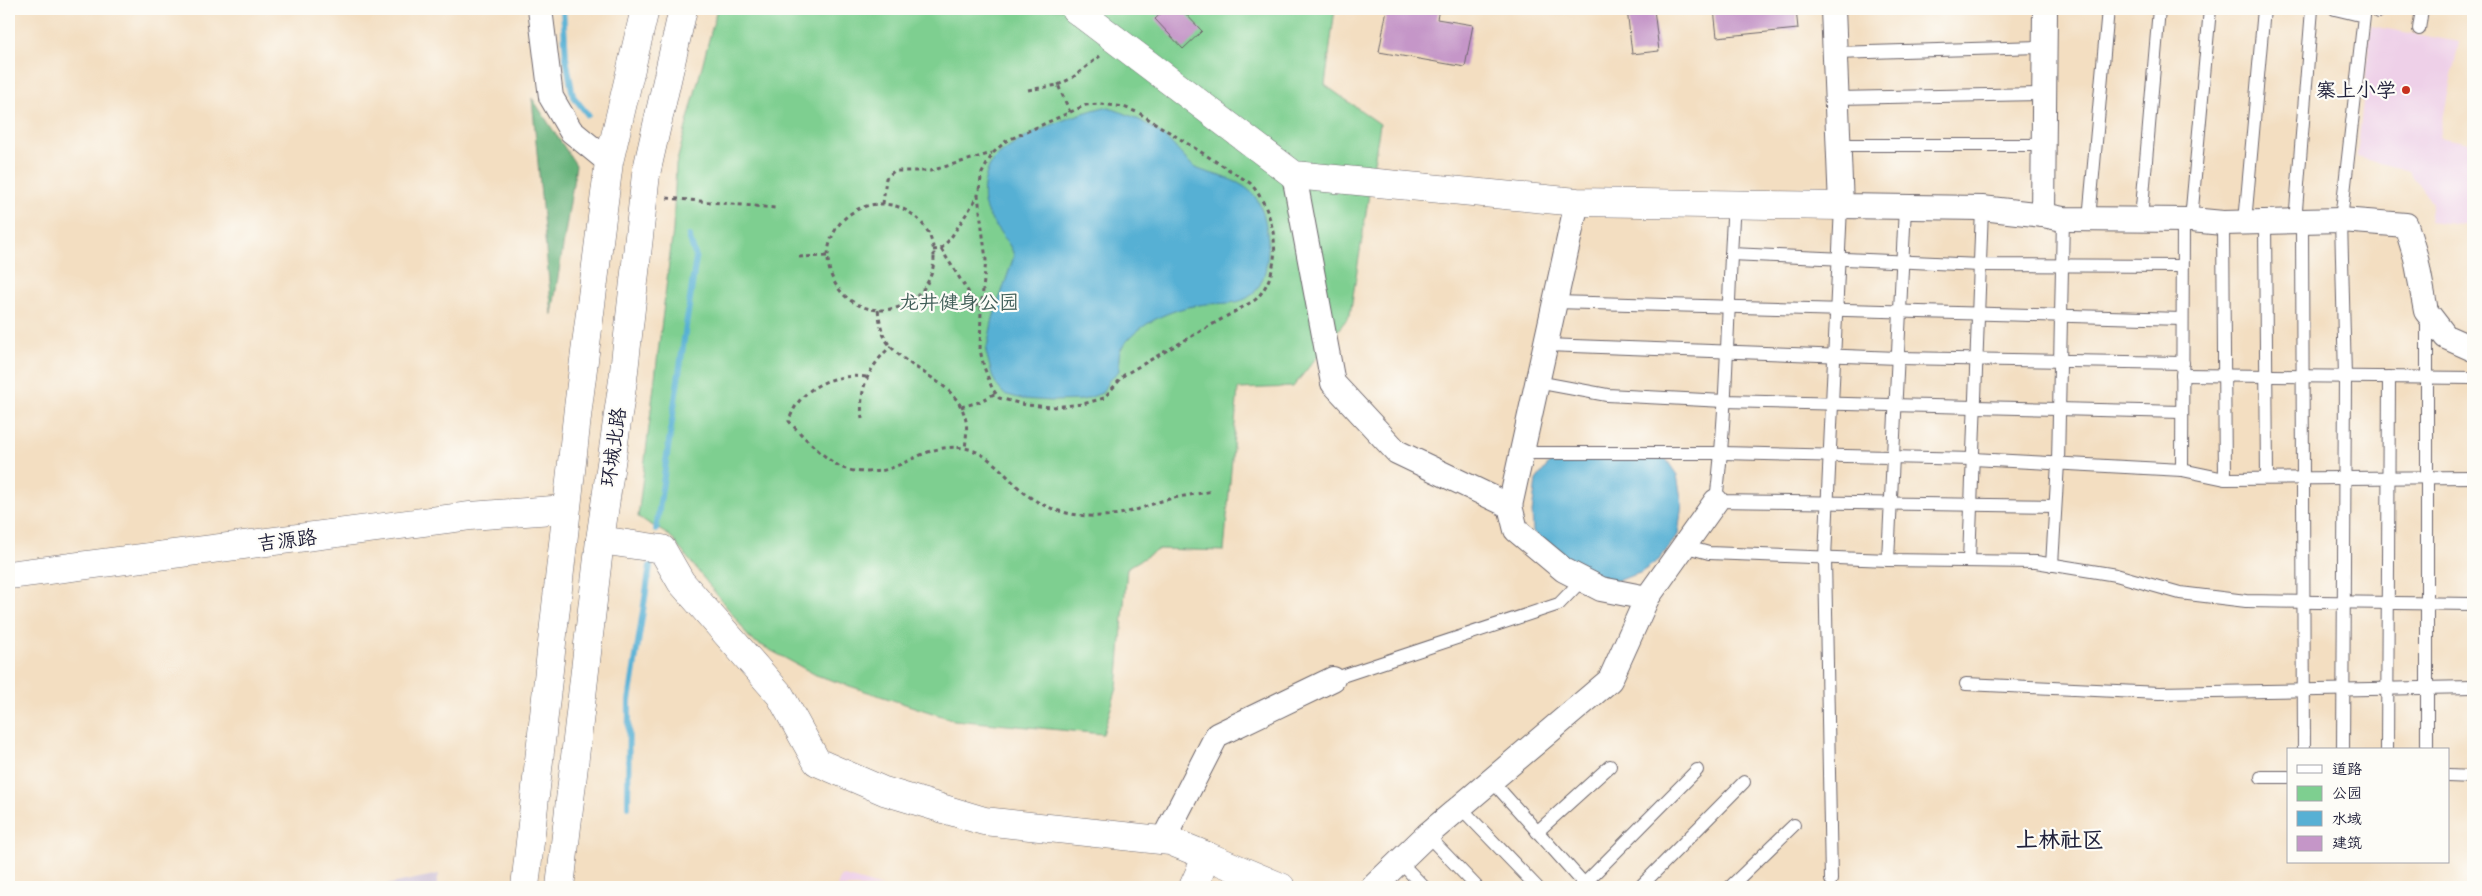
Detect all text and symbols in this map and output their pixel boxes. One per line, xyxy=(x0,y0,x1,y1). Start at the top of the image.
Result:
place label: 寨上小学 xyxy=(2316,78,2396,107)
marker: 寨上小学 xyxy=(2400,84,2412,96)
park label: 龙井健身公园 xyxy=(899,290,1019,319)
street label: 环城北路 xyxy=(596,405,636,489)
street label: 吉源路 xyxy=(256,524,320,561)
legend xyxy=(2287,748,2450,864)
text: 道路 xyxy=(2332,759,2362,781)
text: 公园 xyxy=(2332,783,2362,805)
text: 水域 xyxy=(2332,809,2362,831)
district label: 上林社区 xyxy=(2016,826,2104,858)
text: 建筑 xyxy=(2332,833,2362,855)

